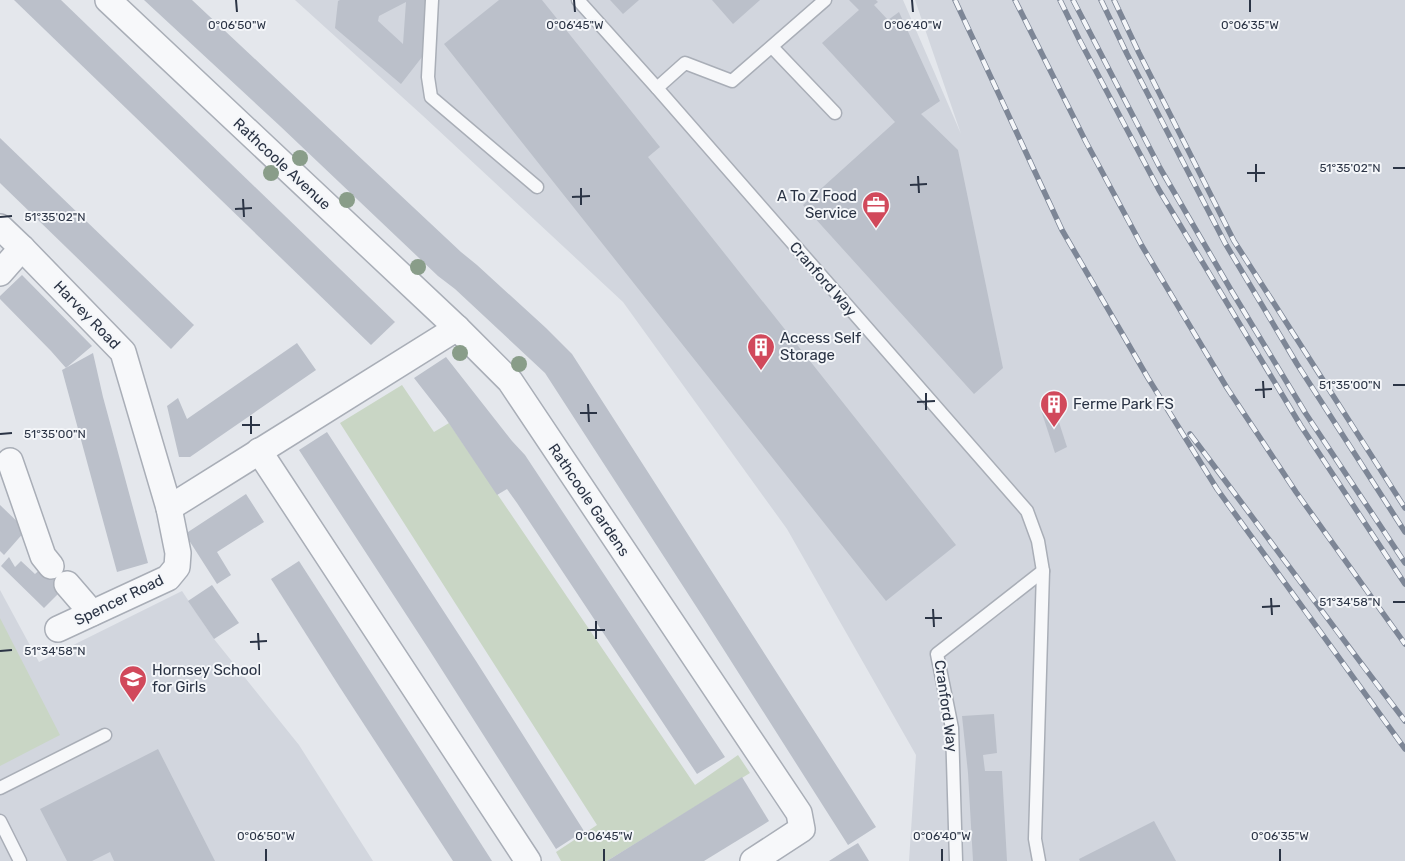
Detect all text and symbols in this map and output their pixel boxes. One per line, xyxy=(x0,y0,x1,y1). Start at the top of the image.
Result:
text: 0°06'50"W xyxy=(208,18,266,32)
text: 0°06'45"W xyxy=(546,18,604,32)
text: 0°06'40"W xyxy=(884,18,942,32)
text: 0°06'35"W xyxy=(1221,18,1279,32)
street label: Rathcoole Avenue xyxy=(230,114,334,214)
text: 51°35'02"N xyxy=(1319,161,1381,175)
place label: A To Z Food Service xyxy=(777,187,857,222)
office icon: A To Z Food Service xyxy=(861,190,891,229)
text: 51°35'02"N xyxy=(24,210,86,224)
street label: Cranford Way xyxy=(786,238,860,320)
street label: Harvey Road xyxy=(50,277,124,353)
place label: Access Self Storage xyxy=(780,329,861,364)
building icon: Access Self Storage xyxy=(746,332,776,371)
text: 51°35'00"N xyxy=(1319,378,1381,392)
building icon: Ferme Park FS xyxy=(1039,389,1069,428)
place label: Ferme Park FS xyxy=(1073,395,1174,413)
text: 51°35'00"N xyxy=(24,427,86,441)
street label: Rathcoole Gardens xyxy=(545,440,634,560)
street label: Spencer Road xyxy=(71,571,167,629)
text: 51°34'58"N xyxy=(1319,595,1381,609)
text: 51°34'58"N xyxy=(24,644,86,658)
street label: Cranford Way xyxy=(931,659,961,753)
place label: Hornsey School for Girls xyxy=(152,661,261,696)
school or university icon: Hornsey School for Girls xyxy=(118,664,148,703)
text: 0°06'50"W xyxy=(237,829,295,843)
text: 0°06'45"W xyxy=(575,829,633,843)
text: 0°06'40"W xyxy=(913,829,971,843)
text: 0°06'35"W xyxy=(1251,829,1309,843)

